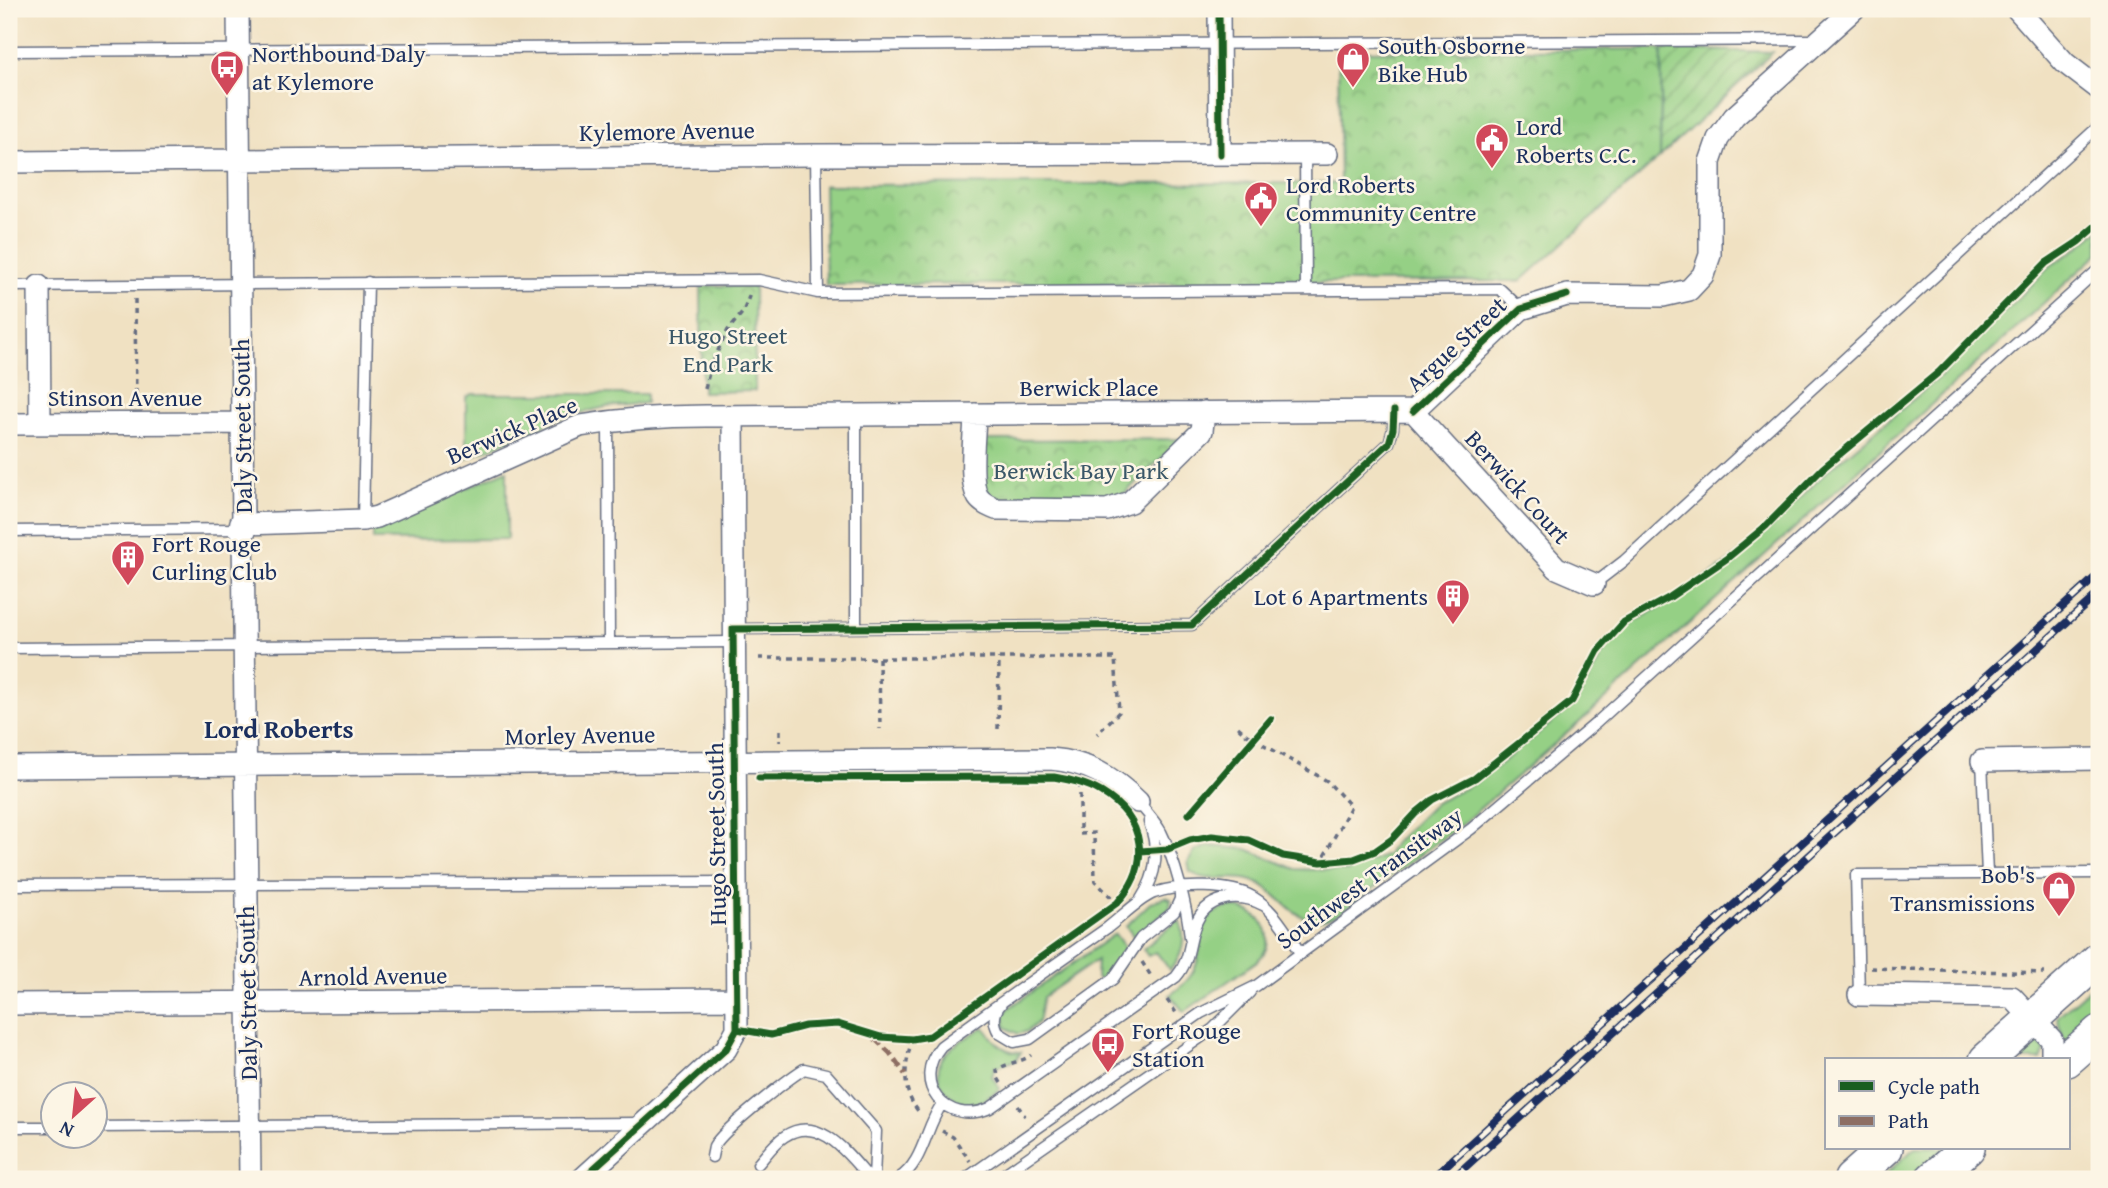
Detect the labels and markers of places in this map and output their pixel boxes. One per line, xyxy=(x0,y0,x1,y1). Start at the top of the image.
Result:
place label: South Osborne Bike Hub xyxy=(1378,28,1526,91)
place label: Northbound Daly at Kylemore xyxy=(252,36,426,99)
shop icon: South Osborne Bike Hub xyxy=(1334,40,1372,89)
bus stop icon: Northbound Daly at Kylemore xyxy=(208,48,246,97)
place label: Lord Roberts C.C. xyxy=(1516,109,1637,172)
public building icon: Lord Roberts C.C. xyxy=(1473,121,1511,170)
place label: Lord Roberts Community Centre xyxy=(1286,167,1476,230)
public building icon: Lord Roberts Community Centre xyxy=(1242,179,1280,228)
place label: Fort Rouge Curling Club xyxy=(152,526,277,589)
building icon: Fort Rouge Curling Club xyxy=(109,538,147,587)
building icon: Lot 6 Apartments xyxy=(1434,577,1472,626)
place label: Lot 6 Apartments xyxy=(1254,579,1428,614)
place label: Bob's Transmissions xyxy=(1890,857,2035,920)
shop icon: Bob's Transmissions xyxy=(2040,869,2078,918)
place label: Fort Rouge Station xyxy=(1132,1013,1241,1076)
bus stop icon: Fort Rouge Station xyxy=(1089,1025,1127,1074)

